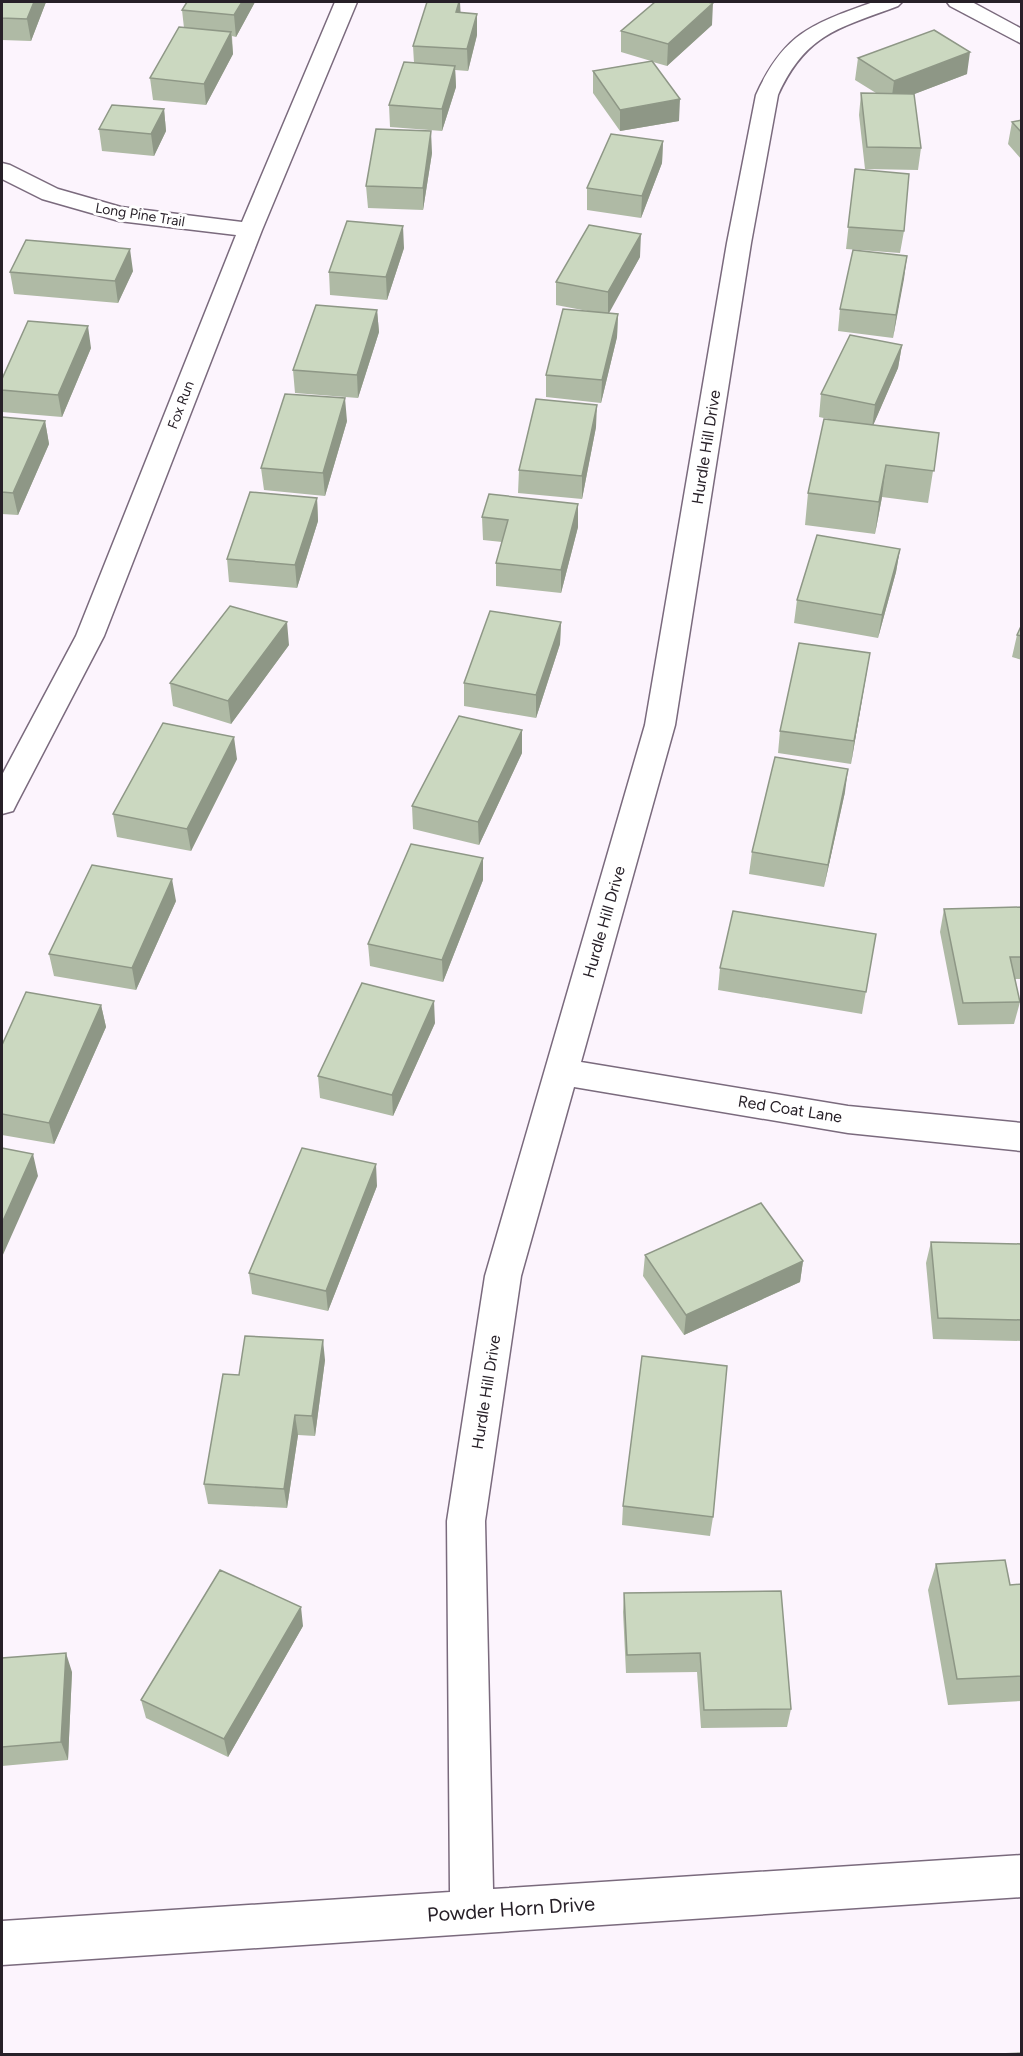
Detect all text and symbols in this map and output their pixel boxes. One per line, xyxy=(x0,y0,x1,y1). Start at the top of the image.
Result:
street label: Long Pine Trail xyxy=(94,200,186,230)
street label: Fox Run xyxy=(164,378,198,431)
street label: Hurdle Hill Drive xyxy=(688,388,724,506)
street label: Hurdle Hill Drive xyxy=(579,864,629,980)
street label: Red Coat Lane xyxy=(737,1091,844,1127)
street label: Hurdle Hill Drive xyxy=(468,1333,504,1451)
street label: Powder Horn Drive xyxy=(426,1891,596,1927)

